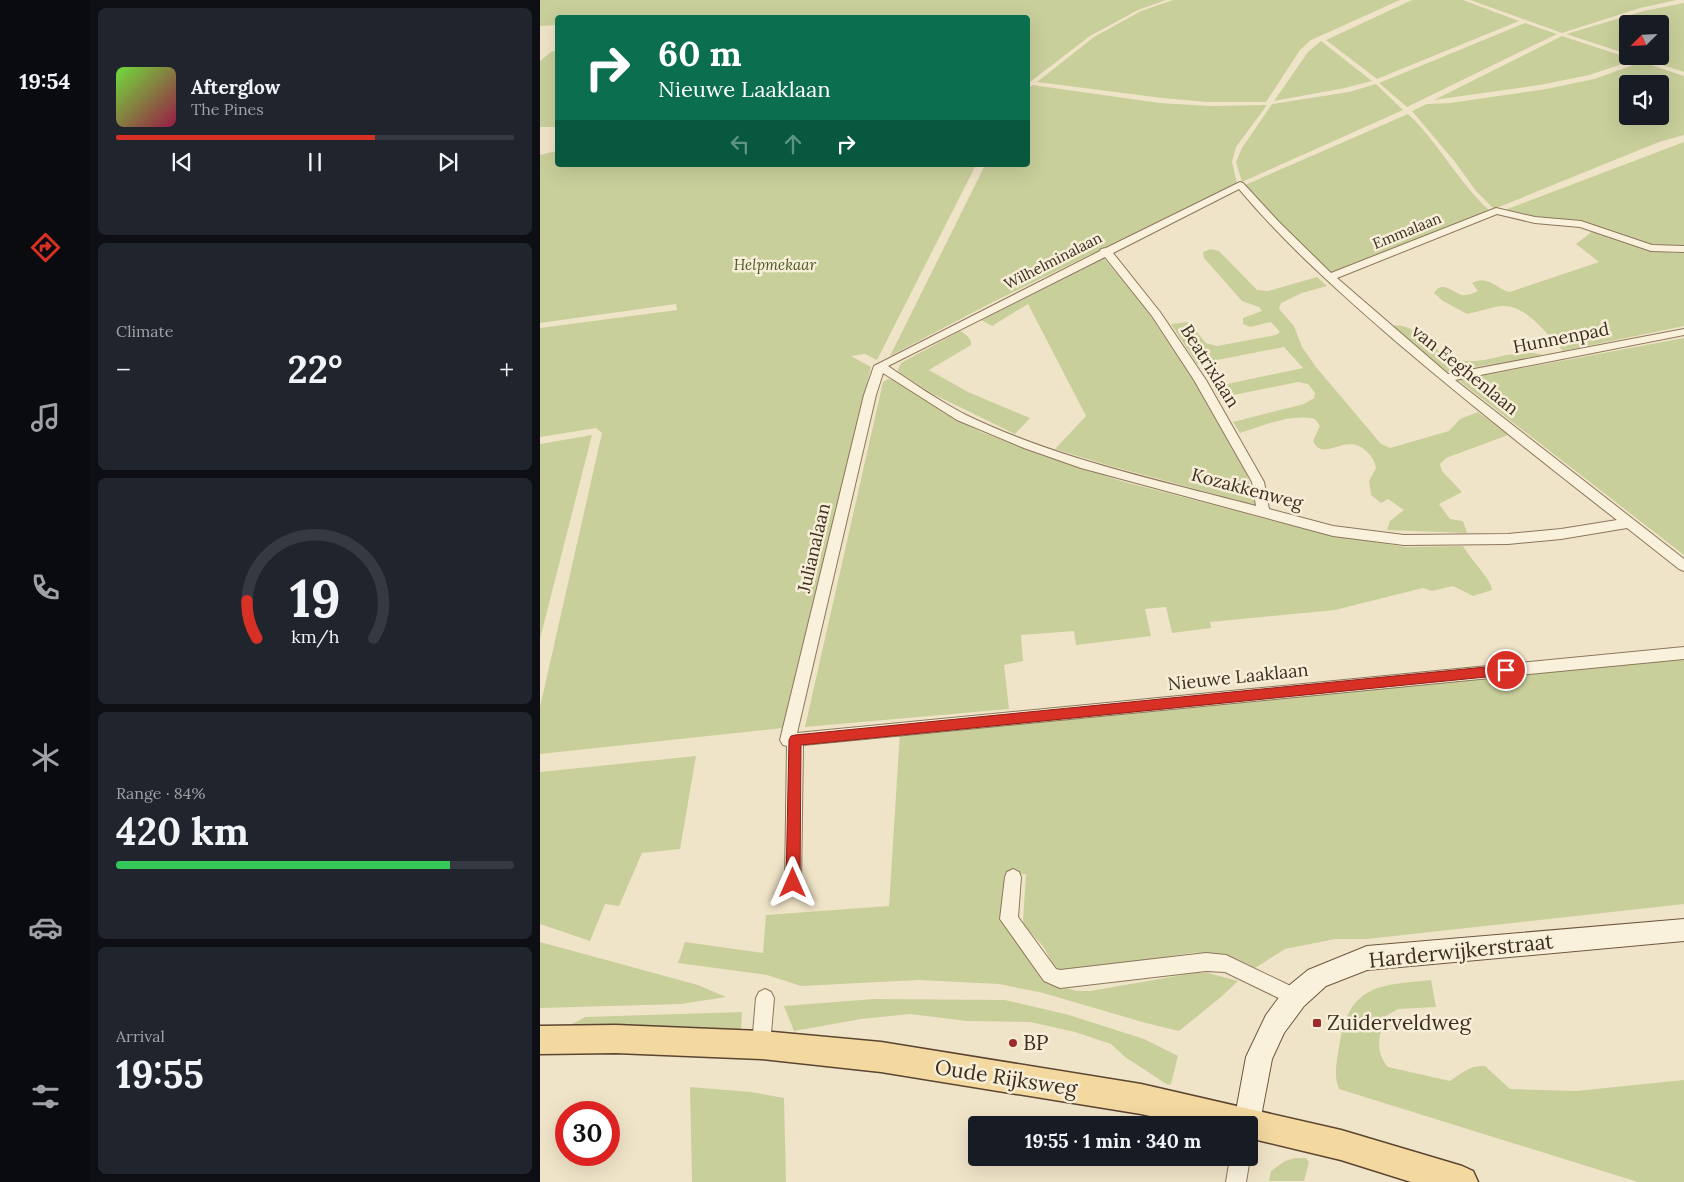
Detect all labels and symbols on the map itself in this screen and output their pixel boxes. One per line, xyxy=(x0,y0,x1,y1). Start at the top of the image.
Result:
north arrow xyxy=(1619,15,1669,65)
street label: Emmalaan xyxy=(1370,208,1444,253)
street label: Wilhelminalaan xyxy=(1001,228,1105,293)
park label: Helpmekaar xyxy=(734,255,816,274)
street label: Hunnenpad xyxy=(1511,317,1611,358)
street label: van Eeghenlaan xyxy=(1407,319,1524,420)
street label: Beatrixlaan xyxy=(1176,320,1245,412)
street label: Kozakkenweg xyxy=(1189,463,1306,515)
street label: Julianalaan xyxy=(792,501,835,596)
pin xyxy=(1485,649,1527,691)
street label: Nieuwe Laaklaan xyxy=(1166,658,1309,695)
position arrow xyxy=(766,856,818,908)
street label: Harderwijkerstraat xyxy=(1367,927,1555,974)
place label: Zuiderveldweg xyxy=(1327,1009,1471,1036)
marker: Zuiderveldweg xyxy=(1311,1017,1323,1029)
place label: BP xyxy=(1023,1029,1049,1056)
marker: BP xyxy=(1007,1037,1019,1049)
street label: Oude Rijksweg xyxy=(933,1053,1080,1102)
speed limit sign: 30 xyxy=(555,1101,620,1166)

